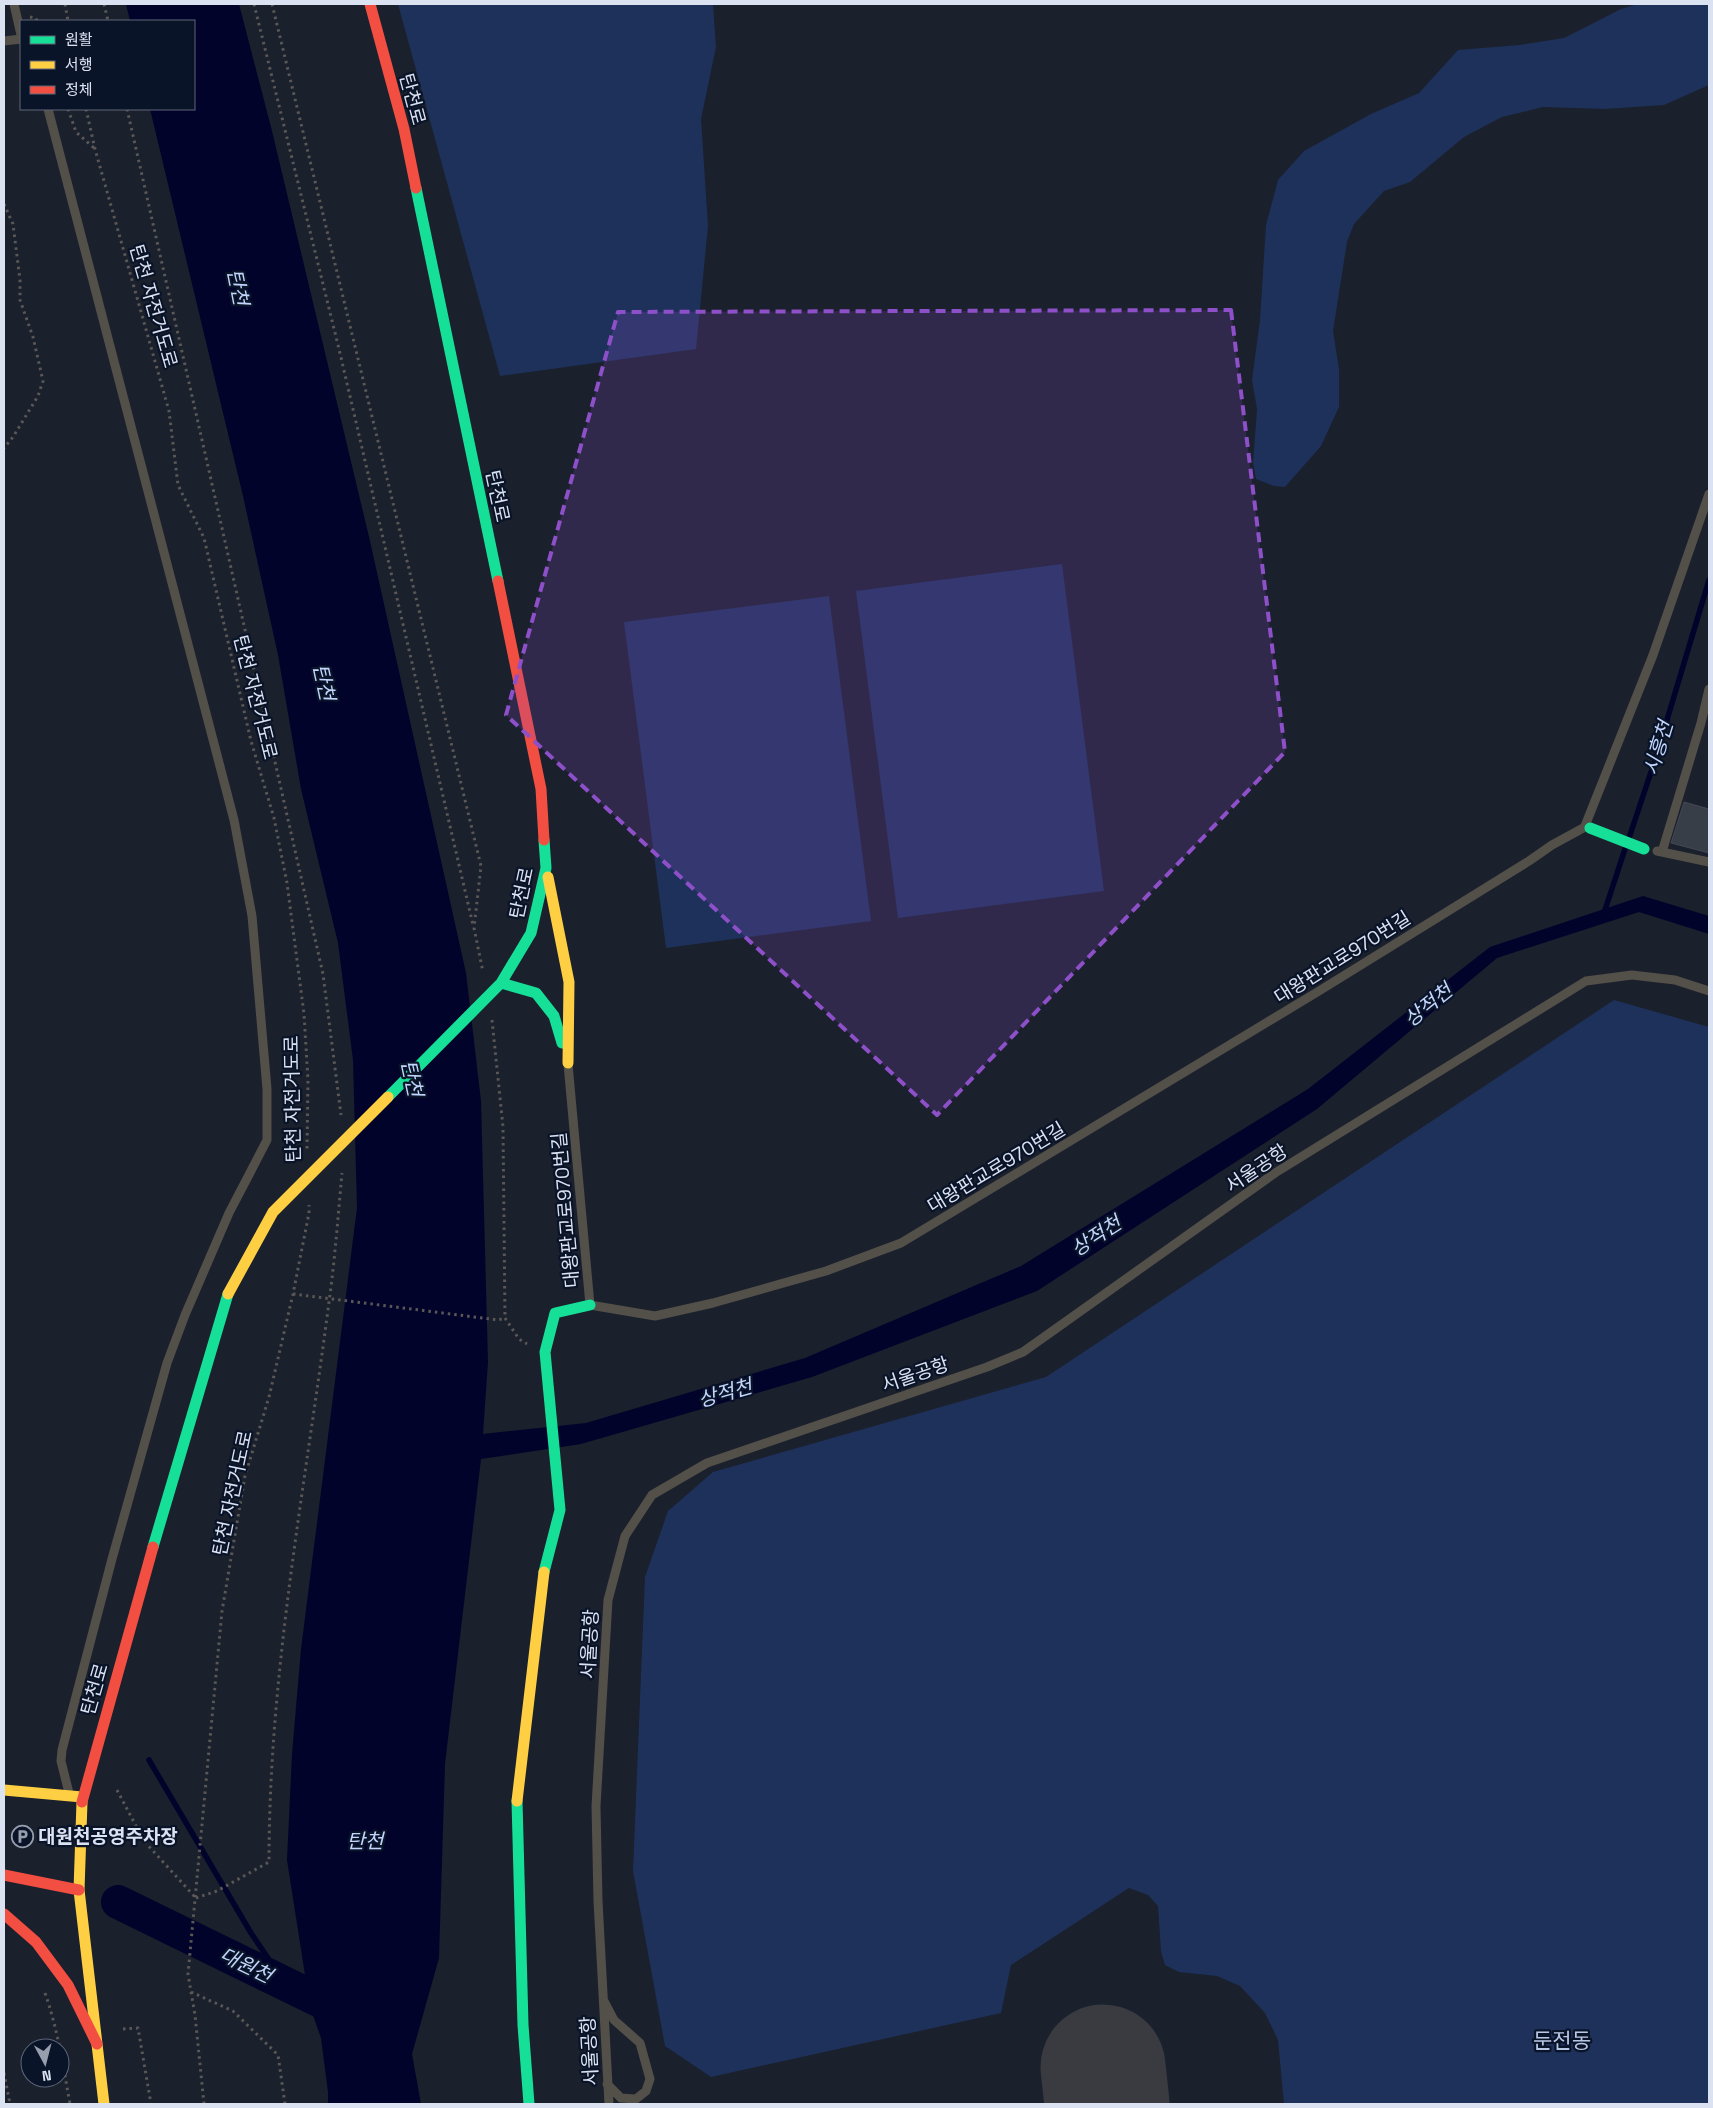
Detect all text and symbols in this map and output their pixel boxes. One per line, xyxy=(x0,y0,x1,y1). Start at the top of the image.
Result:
legend xyxy=(20,20,195,110)
text: 원활 xyxy=(65,30,93,49)
text: 서행 xyxy=(65,55,93,74)
street label: 탄천로 xyxy=(394,71,431,128)
text: 정체 xyxy=(65,80,93,99)
street label: 탄천 자전거도로 xyxy=(124,242,183,371)
water label: 탄천 xyxy=(222,266,255,310)
street label: 탄천로 xyxy=(480,468,515,524)
street label: 탄천 자전거도로 xyxy=(228,632,283,762)
water label: 탄천 xyxy=(307,661,341,705)
water label: 시흥천 xyxy=(1637,715,1679,778)
street label: 탄천로 xyxy=(504,865,539,921)
street label: 대왕판교로970번길 xyxy=(1269,905,1415,1009)
water label: 상적천 xyxy=(1398,976,1460,1032)
street label: 탄천 자전거도로 xyxy=(279,1035,306,1163)
water label: 탄천 xyxy=(395,1057,429,1101)
street label: 대왕판교로970번길 xyxy=(923,1116,1070,1218)
street label: 대왕판교로970번길 xyxy=(546,1131,585,1289)
street label: 서울공항 xyxy=(1220,1139,1292,1198)
water label: 상적천 xyxy=(1066,1209,1128,1262)
street label: 서울공항 xyxy=(878,1351,952,1398)
water label: 상적천 xyxy=(695,1372,758,1413)
street label: 탄천 자전거도로 xyxy=(207,1428,258,1558)
street label: 서울공항 xyxy=(575,1608,604,1680)
street label: 탄천로 xyxy=(75,1660,114,1718)
parking icon: 대원천공영주차장 xyxy=(10,1824,34,1848)
place label: 대원천공영주차장 xyxy=(38,1824,178,1849)
water label: 탄천 xyxy=(347,1828,386,1854)
water label: 대원천 xyxy=(215,1941,279,1990)
street label: 서울공항 xyxy=(575,2015,604,2087)
district label: 둔전동 xyxy=(1533,2027,1591,2054)
north arrow xyxy=(20,2038,70,2088)
text: N xyxy=(41,2066,52,2085)

